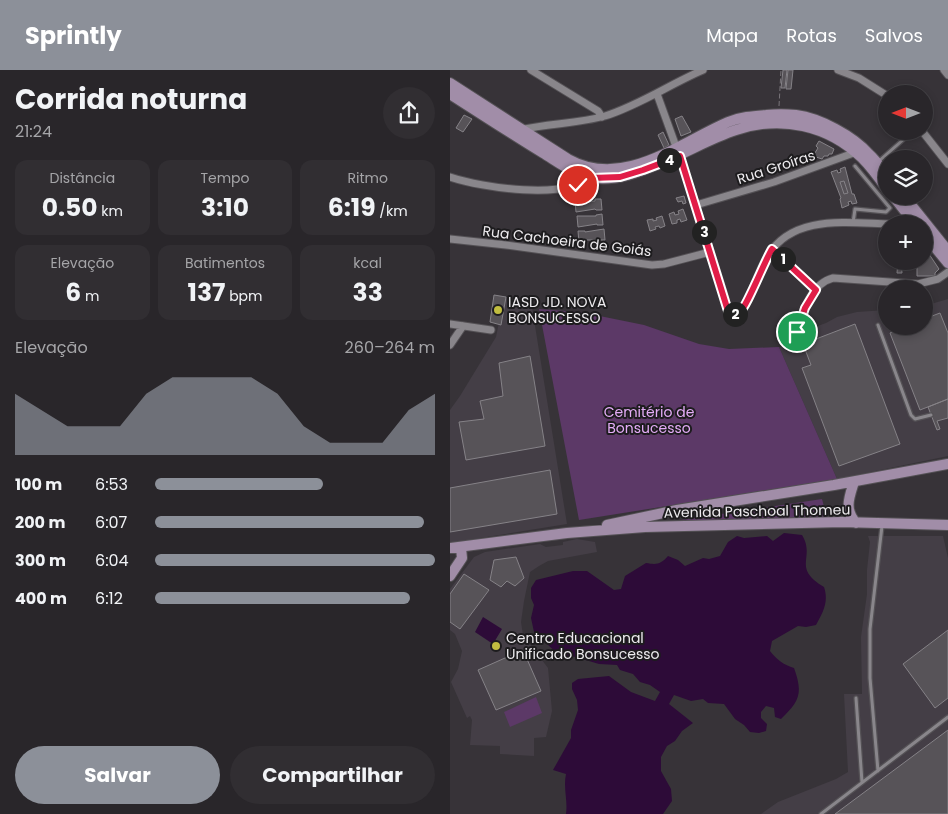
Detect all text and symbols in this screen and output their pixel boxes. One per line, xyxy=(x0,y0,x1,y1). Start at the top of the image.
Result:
text: Sprintly xyxy=(25,19,122,52)
text: Mapa xyxy=(706,23,758,48)
text: Rotas xyxy=(786,23,837,48)
text: Salvos xyxy=(865,23,923,48)
text: Corrida noturna xyxy=(15,80,247,119)
north arrow xyxy=(878,85,932,140)
map controls xyxy=(878,85,933,335)
button: share xyxy=(383,87,435,139)
text: 21:24 xyxy=(15,120,52,143)
street label: Rua Groíras xyxy=(734,145,818,189)
pin: 4 xyxy=(656,148,682,172)
text: 4 xyxy=(665,150,674,170)
button: layers xyxy=(878,150,933,205)
pin xyxy=(557,164,599,206)
text: Distância xyxy=(50,168,115,188)
text: Tempo xyxy=(200,168,250,188)
text: Ritmo xyxy=(347,168,388,188)
icon: check xyxy=(564,171,592,199)
text: 0.50 xyxy=(42,190,98,225)
text: 3:10 xyxy=(201,190,249,225)
text: 6:19 xyxy=(328,190,376,225)
text: km xyxy=(98,201,123,221)
text: /km xyxy=(376,201,408,221)
button: + xyxy=(878,215,933,270)
pin: 3 xyxy=(692,220,716,244)
street label: Rua Cachoeira de Goiás xyxy=(481,221,653,261)
text: 3 xyxy=(700,222,709,242)
pin: 1 xyxy=(770,246,796,272)
text: 1 xyxy=(781,249,786,269)
text: Elevação xyxy=(51,253,114,273)
text: Batimentos xyxy=(185,253,265,273)
text: kcal xyxy=(353,253,382,273)
text: 6 xyxy=(65,275,81,310)
text: 137 xyxy=(187,275,225,310)
text: 33 xyxy=(353,275,383,310)
button: − xyxy=(878,280,933,335)
text: m xyxy=(81,286,99,306)
text: bpm xyxy=(225,286,262,306)
place label: IASD JD. NOVA BONSUCESSO xyxy=(508,292,606,328)
pin: 2 xyxy=(722,302,748,326)
marker: IASD JD. NOVA BONSUCESSO xyxy=(492,304,504,316)
text: 2 xyxy=(732,304,740,324)
pin xyxy=(776,311,818,353)
icon: arrive xyxy=(783,318,811,346)
text: Elevação xyxy=(15,336,88,359)
text: 260–264 m xyxy=(345,336,435,359)
park label: Cemitério de Bonsucesso xyxy=(604,402,695,438)
text: 100 m xyxy=(15,473,62,496)
text: 6:53 xyxy=(95,473,128,496)
street label: Avenida Paschoal Thomeu xyxy=(664,499,850,523)
text: 200 m xyxy=(15,511,65,534)
text: 6:07 xyxy=(95,511,127,534)
text: 300 m xyxy=(15,549,66,572)
text: 6:04 xyxy=(95,549,129,572)
text: 400 m xyxy=(15,587,67,610)
text: 6:12 xyxy=(95,587,123,610)
place label: Centro Educacional Unificado Bonsucesso xyxy=(506,628,660,664)
marker: Centro Educacional Unificado Bonsucesso xyxy=(490,640,502,652)
button: Salvar xyxy=(15,746,220,804)
button: Compartilhar xyxy=(230,746,435,804)

